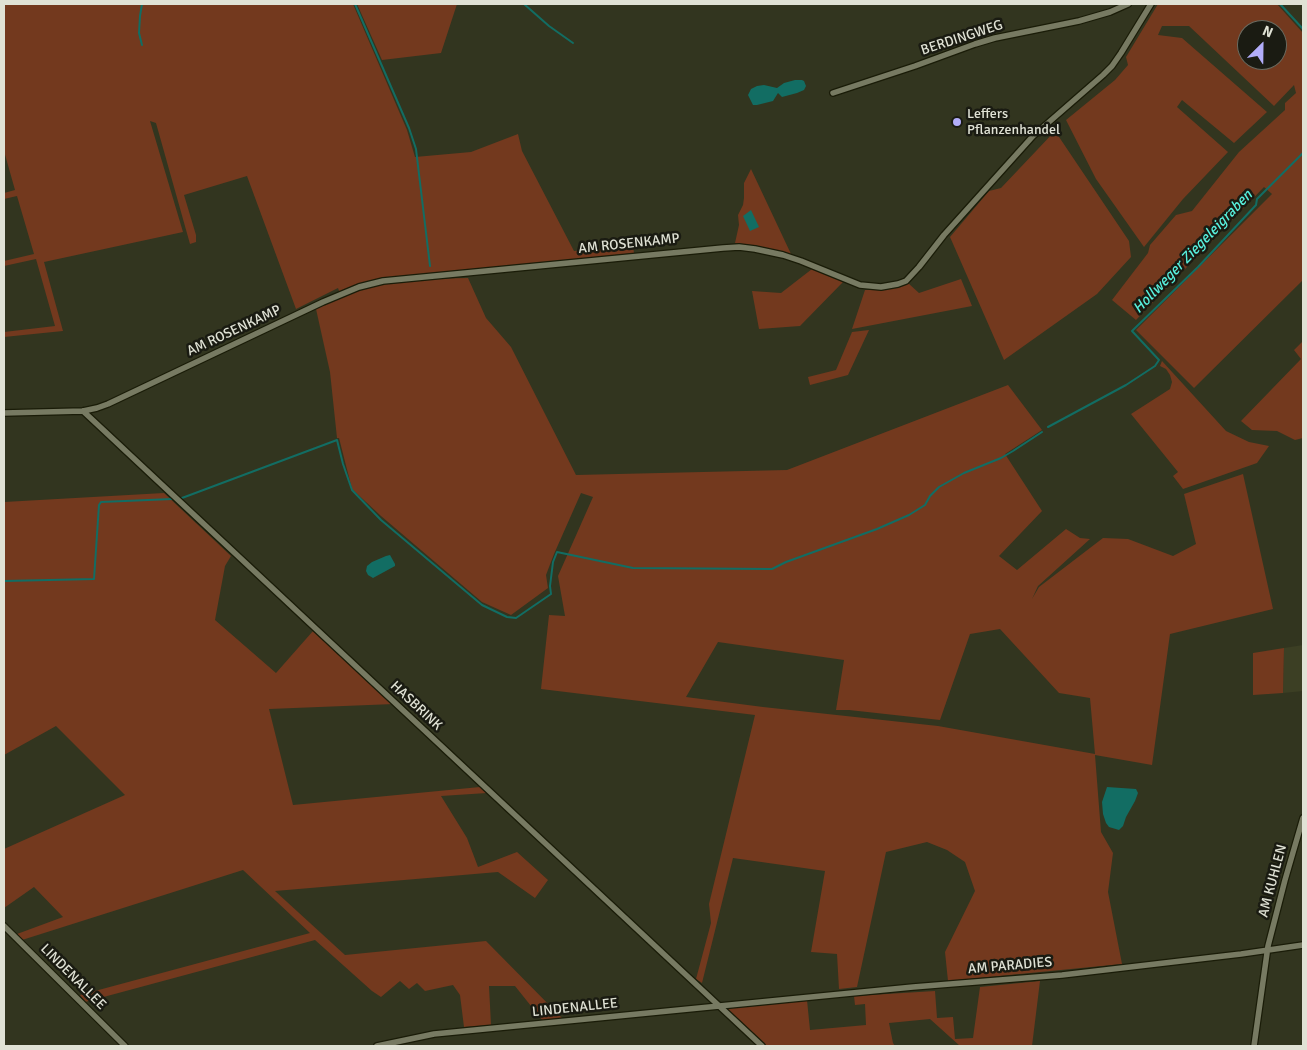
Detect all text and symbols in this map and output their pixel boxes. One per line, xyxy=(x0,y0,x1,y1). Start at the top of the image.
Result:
street label: BERDINGWEG xyxy=(919,17,1005,59)
north arrow xyxy=(1237,20,1287,70)
text: N xyxy=(1260,22,1275,41)
place label: Leffers Pflanzenhandel xyxy=(967,106,1060,138)
marker: Leffers Pflanzenhandel xyxy=(951,116,963,128)
water label: Hollweger Ziegeleigraben xyxy=(1129,187,1257,317)
street label: AM ROSENKAMP xyxy=(578,230,680,258)
street label: AM ROSENKAMP xyxy=(184,302,284,360)
street label: HASBRINK xyxy=(387,678,445,734)
street label: AM KUHLEN xyxy=(1255,843,1291,919)
street label: LINDENALLEE xyxy=(37,941,109,1013)
street label: AM PARADIES xyxy=(967,954,1053,978)
street label: LINDENALLEE xyxy=(531,995,619,1021)

